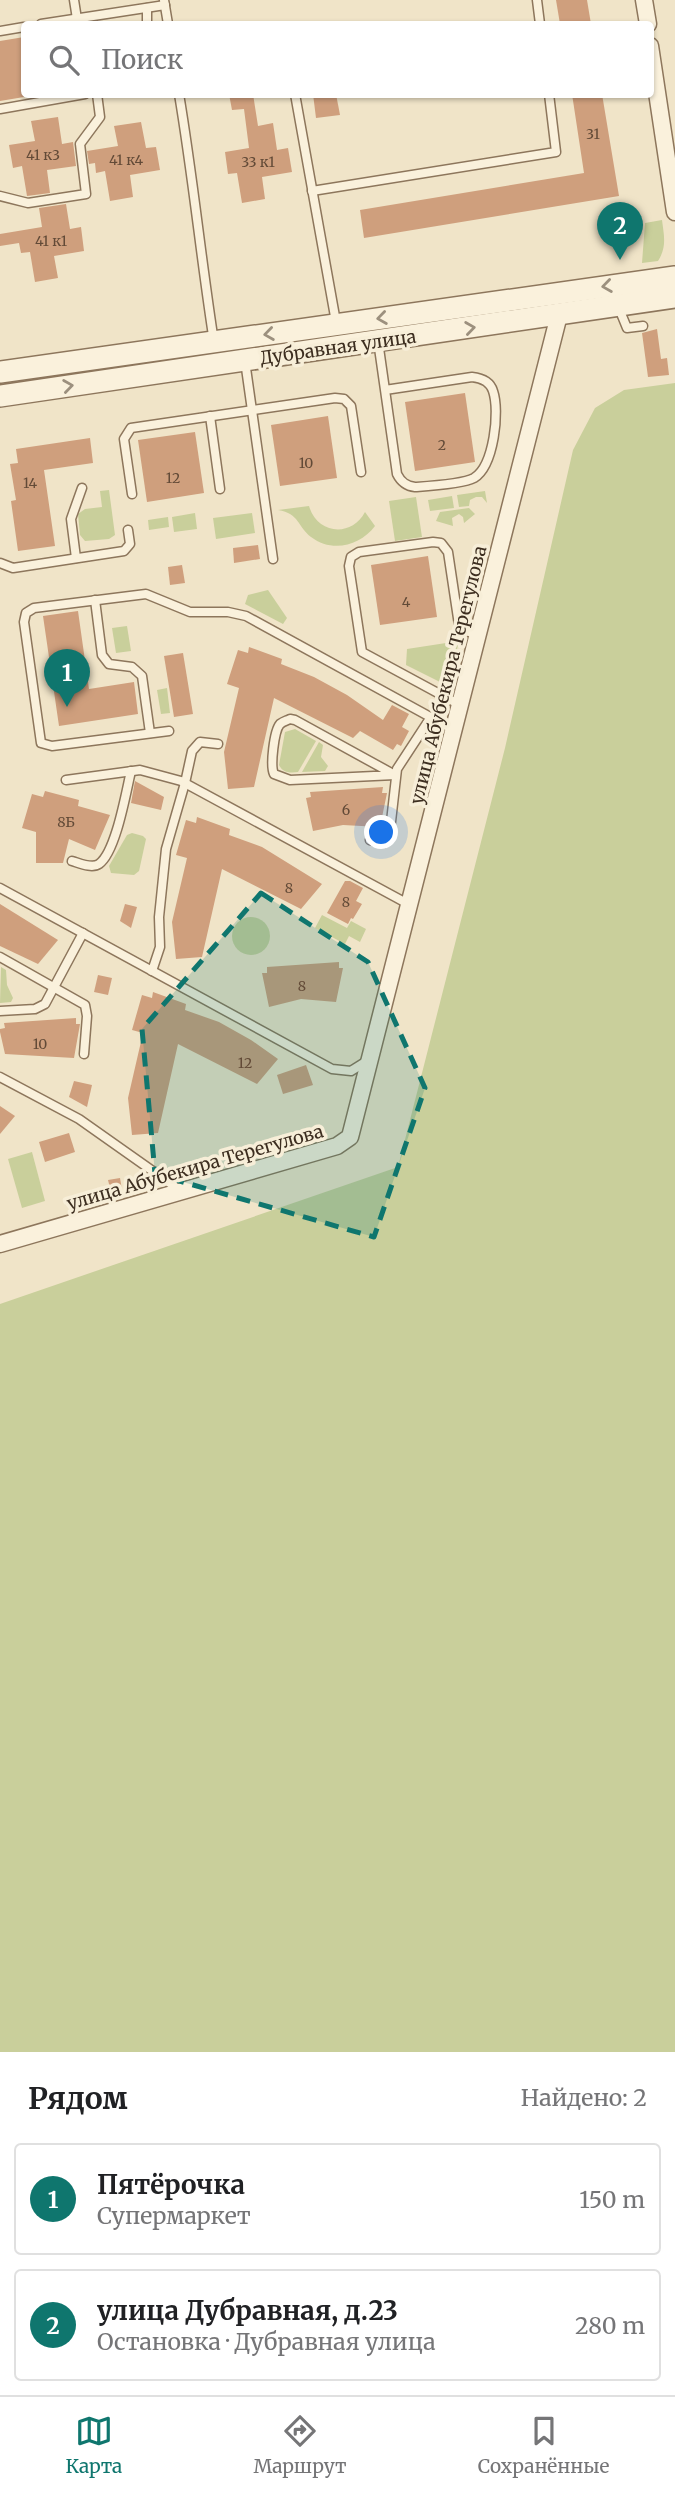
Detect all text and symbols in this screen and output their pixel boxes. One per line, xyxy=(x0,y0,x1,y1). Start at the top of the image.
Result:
search box xyxy=(21,21,654,98)
icon: search xyxy=(45,41,83,79)
text: Поиск xyxy=(101,43,183,76)
house number: 31 xyxy=(586,125,600,143)
house number: 41 к3 xyxy=(26,146,60,164)
house number: 41 к4 xyxy=(109,151,143,169)
house number: 33 к1 xyxy=(241,153,275,171)
pin: 2 xyxy=(597,202,643,260)
house number: 41 к1 xyxy=(35,232,67,250)
one-way arrow xyxy=(602,279,613,294)
one-way arrow xyxy=(376,310,388,325)
one-way arrow xyxy=(464,320,476,335)
street label: Дубравная улица xyxy=(258,325,418,369)
one-way arrow xyxy=(263,326,275,341)
one-way arrow xyxy=(62,379,73,394)
house number: 2 xyxy=(438,436,446,454)
house number: 10 xyxy=(299,454,313,472)
house number: 12 xyxy=(166,469,180,487)
house number: 14 xyxy=(23,474,37,492)
street label: улица Абубекира Терегулова xyxy=(405,543,491,807)
house number: 4 xyxy=(402,593,411,611)
pin: 1 xyxy=(44,649,90,707)
house number: 6 xyxy=(342,801,350,819)
house number: 8Б xyxy=(57,813,75,831)
your location xyxy=(364,815,398,849)
house number: 8 xyxy=(285,879,293,897)
house number: 8 xyxy=(342,893,350,911)
house number: 8 xyxy=(298,977,306,995)
house number: 10 xyxy=(33,1035,47,1053)
house number: 12 xyxy=(238,1054,252,1072)
street label: улица Абубекира Терегулова xyxy=(64,1119,326,1215)
text: Рядом xyxy=(28,2079,128,2117)
text: Найдено: 2 xyxy=(521,2083,647,2112)
text: Пятёрочка xyxy=(97,2168,245,2201)
text: 1 xyxy=(48,2185,58,2214)
text: 150 m xyxy=(579,2185,645,2214)
text: Супермаркет xyxy=(97,2201,251,2230)
text: улица Дубравная, д.23 xyxy=(97,2294,398,2327)
text: 2 xyxy=(46,2311,60,2340)
text: 280 m xyxy=(575,2311,645,2340)
text: Остановка · Дубравная улица xyxy=(97,2327,436,2356)
tab: Карта xyxy=(66,2412,122,2478)
tab: Маршрут xyxy=(253,2412,347,2478)
tab: Сохранённые xyxy=(478,2412,609,2478)

